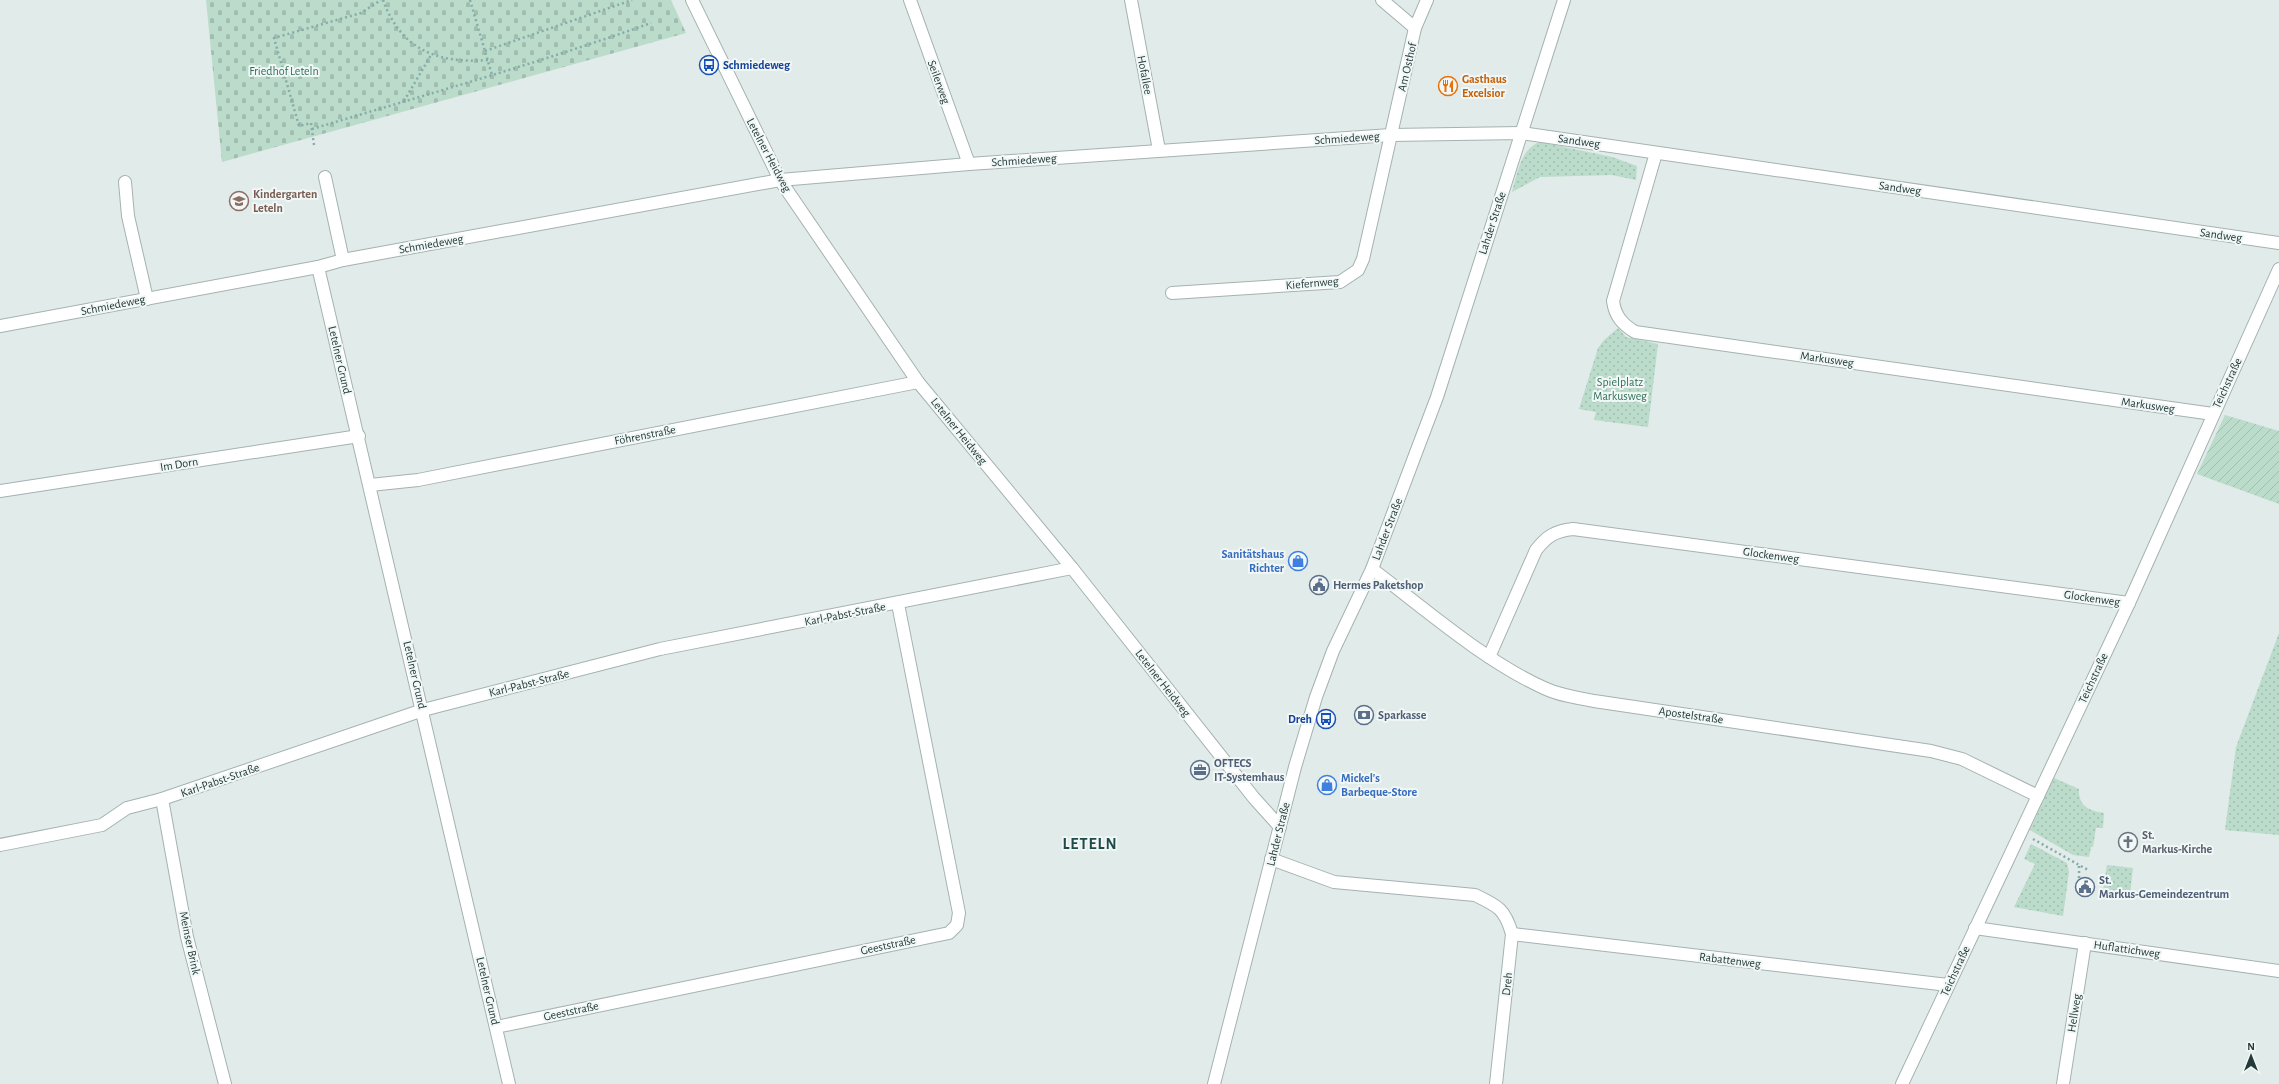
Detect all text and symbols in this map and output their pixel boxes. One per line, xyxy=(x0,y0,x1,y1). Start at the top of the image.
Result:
street label: Am Osthof xyxy=(1396,40,1419,93)
bus stop icon: Schmiedeweg xyxy=(698,54,720,76)
street label: Hofallee xyxy=(1135,54,1155,96)
place label: Schmiedeweg xyxy=(723,59,791,71)
street label: Seilerweg xyxy=(926,59,952,106)
park label: Friedhof Leteln xyxy=(249,65,319,77)
place label: Gasthaus Excelsior xyxy=(1462,73,1507,99)
restaurant icon: Gasthaus Excelsior xyxy=(1437,75,1459,97)
street label: Letelner Heidweg xyxy=(744,116,794,194)
street label: Schmiedeweg xyxy=(1314,130,1380,146)
street label: Sandweg xyxy=(1557,132,1601,150)
street label: Schmiedeweg xyxy=(991,152,1057,168)
street label: Sandweg xyxy=(1878,179,1922,197)
place label: Kindergarten Leteln xyxy=(253,188,317,214)
school or university icon: Kindergarten Leteln xyxy=(228,190,250,212)
street label: Lahder Straße xyxy=(1476,190,1508,256)
street label: Sandweg xyxy=(2199,226,2243,244)
street label: Schmiedeweg xyxy=(398,232,464,256)
street label: Kiefernweg xyxy=(1285,275,1339,291)
street label: Schmiedeweg xyxy=(80,293,146,317)
street label: Letelner Grund xyxy=(326,325,354,395)
street label: Markusweg xyxy=(1799,349,1855,369)
street label: Teichstraße xyxy=(2210,356,2244,410)
park label: Spielplatz Markusweg xyxy=(1593,376,1647,402)
street label: Letelner Heidweg xyxy=(929,395,990,467)
street label: Markusweg xyxy=(2120,395,2176,415)
street label: Föhrenstraße xyxy=(613,423,677,447)
street label: Im Dorn xyxy=(159,455,199,473)
street label: Lahder Straße xyxy=(1370,496,1404,562)
street label: Glockenweg xyxy=(1742,545,1800,565)
place label: Sanitätshaus Richter xyxy=(1222,548,1285,574)
shop icon: Sanitätshaus Richter xyxy=(1287,550,1309,572)
public building icon: Hermes Paketshop xyxy=(1308,574,1330,596)
place label: Hermes Paketshop xyxy=(1333,579,1423,591)
street label: Glockenweg xyxy=(2063,588,2121,608)
street label: Karl-Pabst-Straße xyxy=(803,600,887,628)
street label: Letelner Grund xyxy=(401,640,429,710)
street label: Letelner Heidweg xyxy=(1133,647,1193,719)
street label: Teichstraße xyxy=(2076,651,2110,705)
street label: Karl-Pabst-Straße xyxy=(488,667,570,699)
bank icon: Sparkasse xyxy=(1353,704,1375,726)
street label: Apostelstraße xyxy=(1658,705,1724,725)
bus stop icon: Dreh xyxy=(1315,708,1337,730)
place label: Sparkasse xyxy=(1378,709,1427,721)
place label: Dreh xyxy=(1288,713,1312,725)
place label: OFTECS IT-Systemhaus xyxy=(1214,757,1285,784)
office icon: OFTECS IT-Systemhaus xyxy=(1189,759,1211,781)
street label: Karl-Pabst-Straße xyxy=(179,761,261,799)
place label: Mickel's Barbeque-Store xyxy=(1341,772,1417,798)
shop icon: Mickel's Barbeque-Store xyxy=(1316,774,1338,796)
street label: Lahder Straße xyxy=(1264,801,1292,867)
place label: St. Markus-Kirche xyxy=(2142,829,2213,855)
church icon: St. Markus-Kirche xyxy=(2117,831,2139,853)
district label: LETELN xyxy=(1062,836,1118,852)
place label: St. Markus-Gemeindezentrum xyxy=(2099,874,2230,900)
public building icon: St. Markus-Gemeindezentrum xyxy=(2074,876,2096,898)
street label: Meinser Brink xyxy=(177,910,203,976)
street label: Geeststraße xyxy=(859,933,917,957)
street label: Huflattichweg xyxy=(2093,938,2161,960)
street label: Teichstraße xyxy=(1938,944,1972,998)
street label: Rabattenweg xyxy=(1699,950,1762,970)
street label: Letelner Grund xyxy=(474,956,502,1026)
street label: Dreh xyxy=(1500,972,1514,996)
street label: Hellweg xyxy=(2065,993,2083,1033)
street label: Geeststraße xyxy=(542,999,600,1023)
north arrow xyxy=(2231,1036,2271,1076)
text: N xyxy=(2247,1041,2255,1052)

